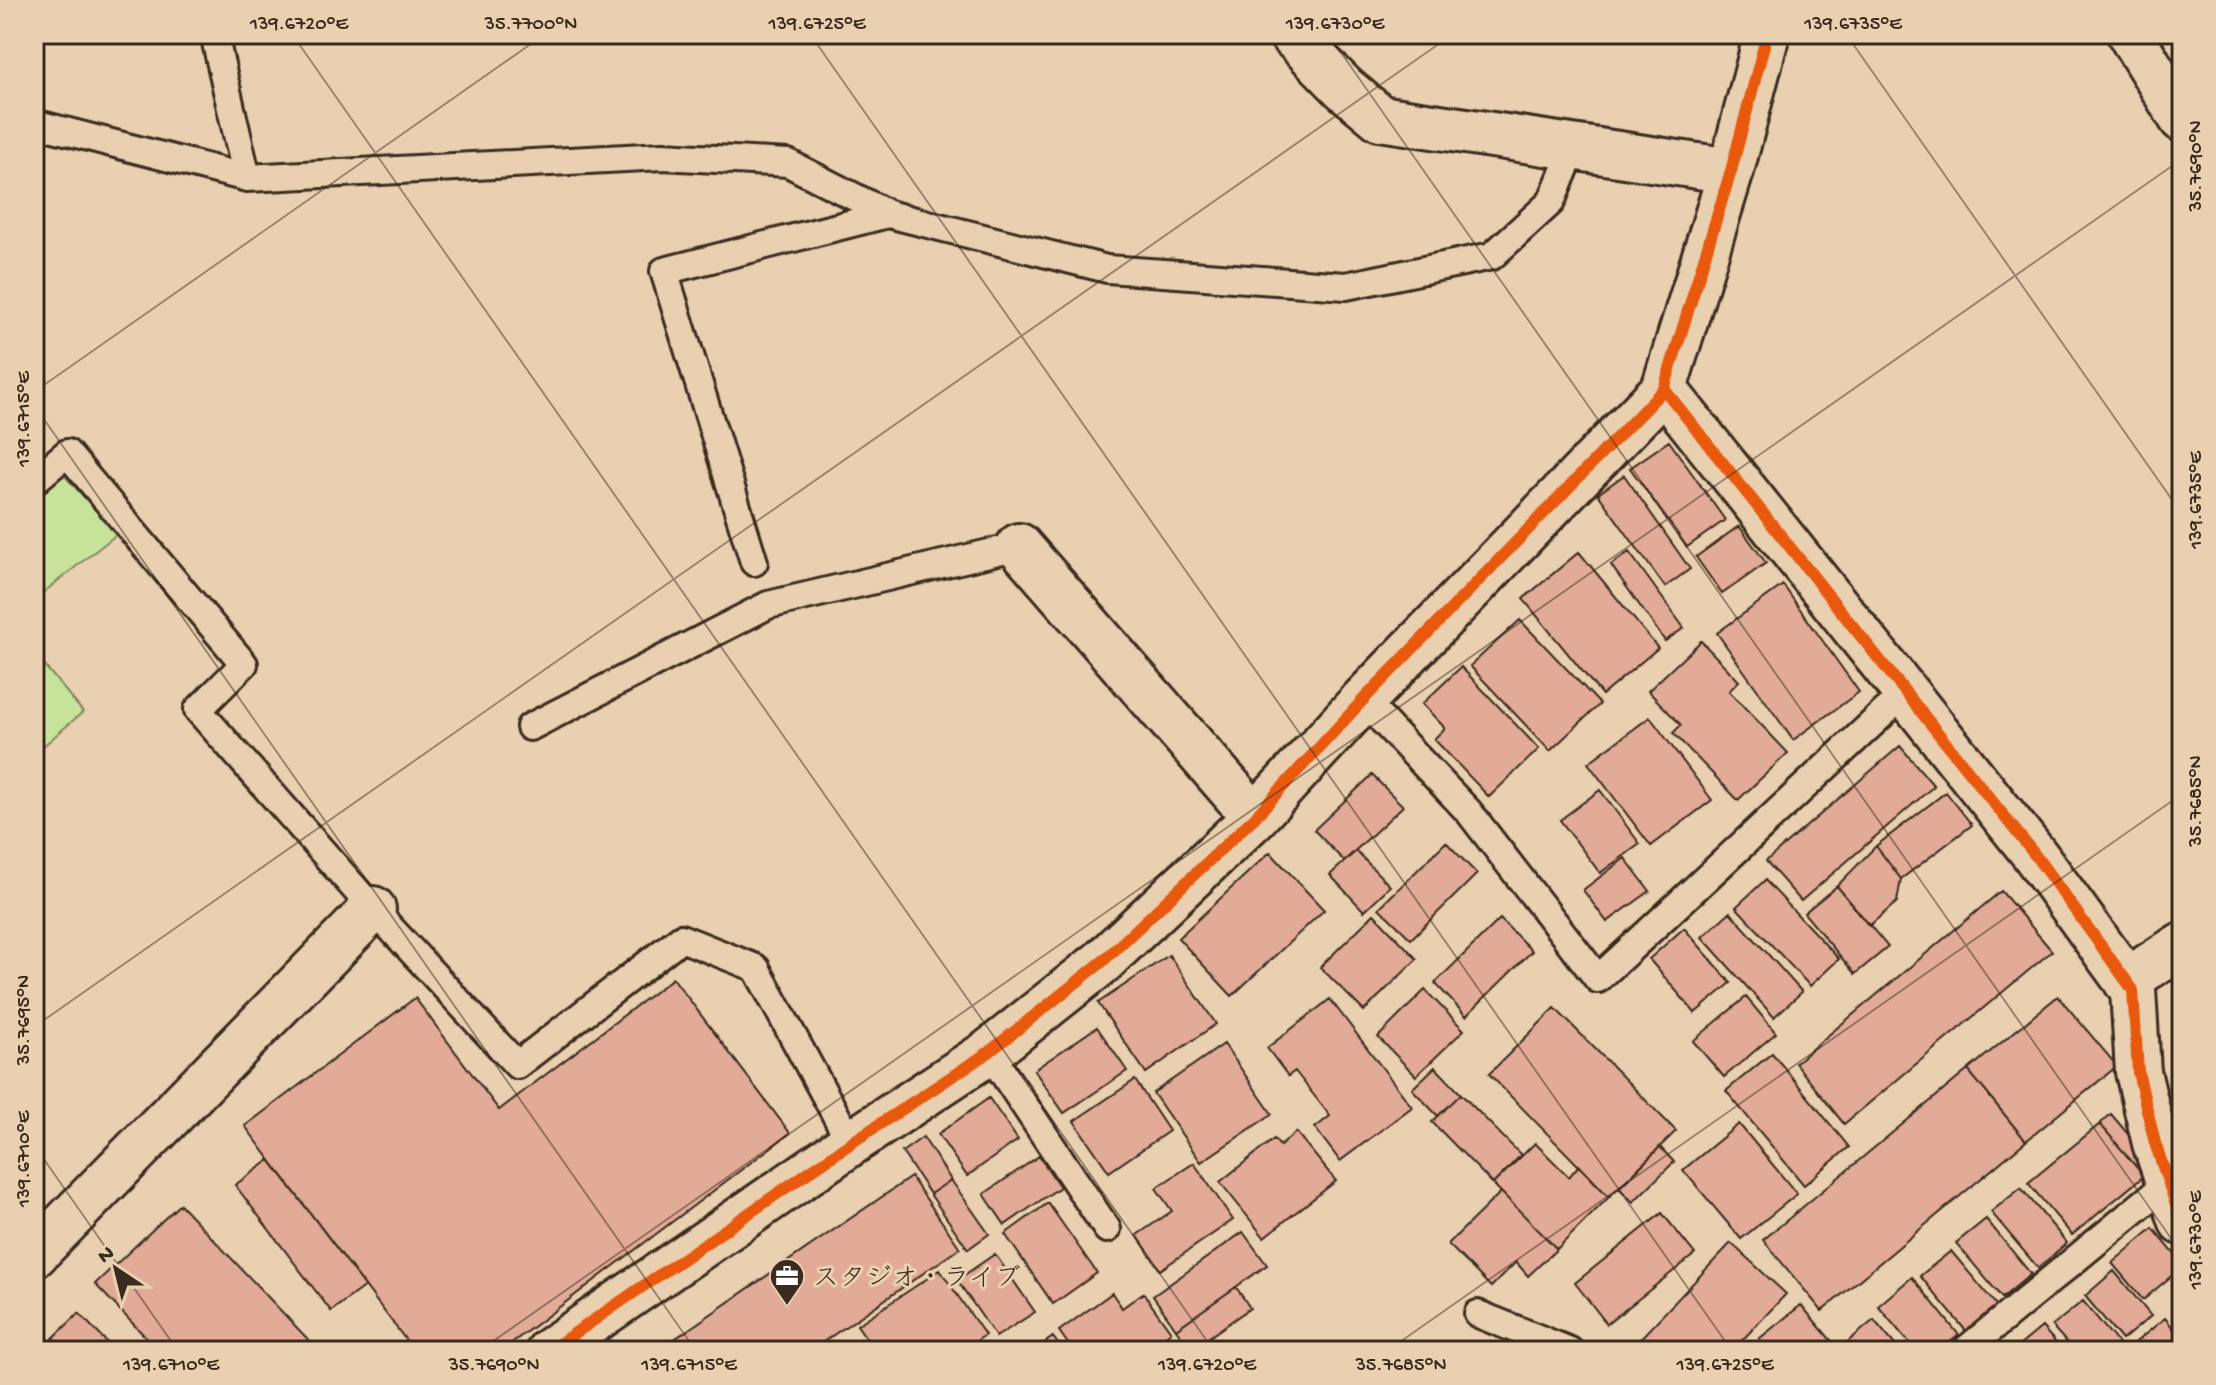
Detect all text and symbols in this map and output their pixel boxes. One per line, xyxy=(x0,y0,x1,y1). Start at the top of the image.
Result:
text: 139.6720°E xyxy=(249,14,349,37)
text: 35.7700°N xyxy=(484,14,577,37)
text: 139.6725°E xyxy=(767,14,867,37)
text: 139.6730°E xyxy=(1285,14,1386,37)
text: 139.6735°E xyxy=(1803,14,1903,37)
text: 35.7690°N xyxy=(2186,120,2209,213)
text: 139.6715°E xyxy=(14,370,37,468)
text: 139.6735°E xyxy=(2186,450,2209,550)
text: 35.7685°N xyxy=(2186,755,2209,848)
text: 35.7695°N xyxy=(14,975,37,1066)
text: 139.6710°E xyxy=(14,1109,37,1208)
text: 139.6730°E xyxy=(2186,1189,2209,1290)
north arrow xyxy=(76,1229,156,1309)
text: N xyxy=(93,1241,120,1271)
office icon: スタジオ・ライブ xyxy=(768,1257,806,1307)
place label: スタジオ・ライブ xyxy=(813,1264,1020,1296)
text: 139.6710°E xyxy=(122,1355,221,1378)
text: 35.7690°N xyxy=(447,1355,540,1378)
text: 139.6715°E xyxy=(640,1355,738,1378)
text: 139.6720°E xyxy=(1157,1355,1257,1378)
text: 35.7685°N xyxy=(1354,1355,1447,1378)
text: 139.6725°E xyxy=(1675,1355,1775,1378)

